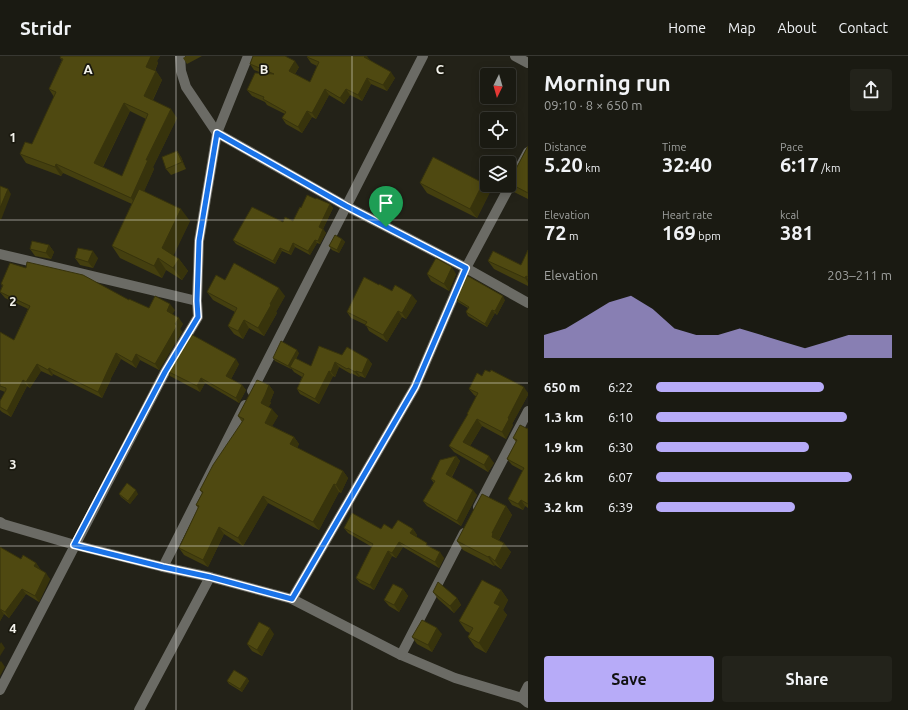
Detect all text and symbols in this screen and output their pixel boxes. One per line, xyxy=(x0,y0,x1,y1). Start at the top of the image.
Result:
text: Stridr xyxy=(20,17,71,39)
text: Home xyxy=(668,20,706,36)
text: Map xyxy=(728,20,756,36)
text: About xyxy=(778,20,817,36)
text: Contact xyxy=(839,20,888,36)
text: A xyxy=(83,62,93,76)
text: B xyxy=(260,62,269,76)
text: C xyxy=(436,62,445,76)
north arrow xyxy=(480,68,516,104)
map controls xyxy=(480,68,516,192)
button: share xyxy=(850,69,892,111)
text: Morning run xyxy=(544,70,671,95)
text: 09:10 · 8 × 650 m xyxy=(544,98,643,112)
button: locate xyxy=(480,112,516,148)
text: 1 xyxy=(9,130,17,144)
text: Distance xyxy=(544,141,587,153)
text: Time xyxy=(662,141,687,153)
text: Pace xyxy=(780,141,803,153)
text: 5.20 xyxy=(544,153,583,176)
text: 32:40 xyxy=(662,153,712,176)
text: 6:17 xyxy=(780,153,819,176)
button: layers xyxy=(480,156,516,192)
text: km xyxy=(583,162,600,174)
text: /km xyxy=(819,162,840,174)
pin xyxy=(369,186,403,227)
icon: arrive xyxy=(375,192,397,214)
text: Elevation xyxy=(544,209,590,221)
text: Heart rate xyxy=(662,209,713,221)
text: kcal xyxy=(780,209,799,221)
text: 72 xyxy=(544,221,567,244)
text: 169 xyxy=(662,221,696,244)
text: 381 xyxy=(780,221,814,244)
text: m xyxy=(567,230,579,242)
text: bpm xyxy=(696,230,721,242)
text: Elevation xyxy=(544,268,598,282)
text: 203–211 m xyxy=(827,268,892,282)
text: 2 xyxy=(9,294,17,308)
text: 650 m xyxy=(544,380,580,394)
text: 6:22 xyxy=(608,380,633,394)
text: 1.3 km xyxy=(544,410,583,424)
text: 6:10 xyxy=(608,410,633,424)
text: 1.9 km xyxy=(544,440,583,454)
text: 6:30 xyxy=(608,440,633,454)
text: 3 xyxy=(9,457,17,471)
text: 2.6 km xyxy=(544,470,583,484)
text: 6:07 xyxy=(608,470,633,484)
text: 3.2 km xyxy=(544,500,583,514)
text: 6:39 xyxy=(608,500,633,514)
text: 4 xyxy=(9,621,17,635)
button: Save xyxy=(544,656,714,702)
button: Share xyxy=(722,656,892,702)

